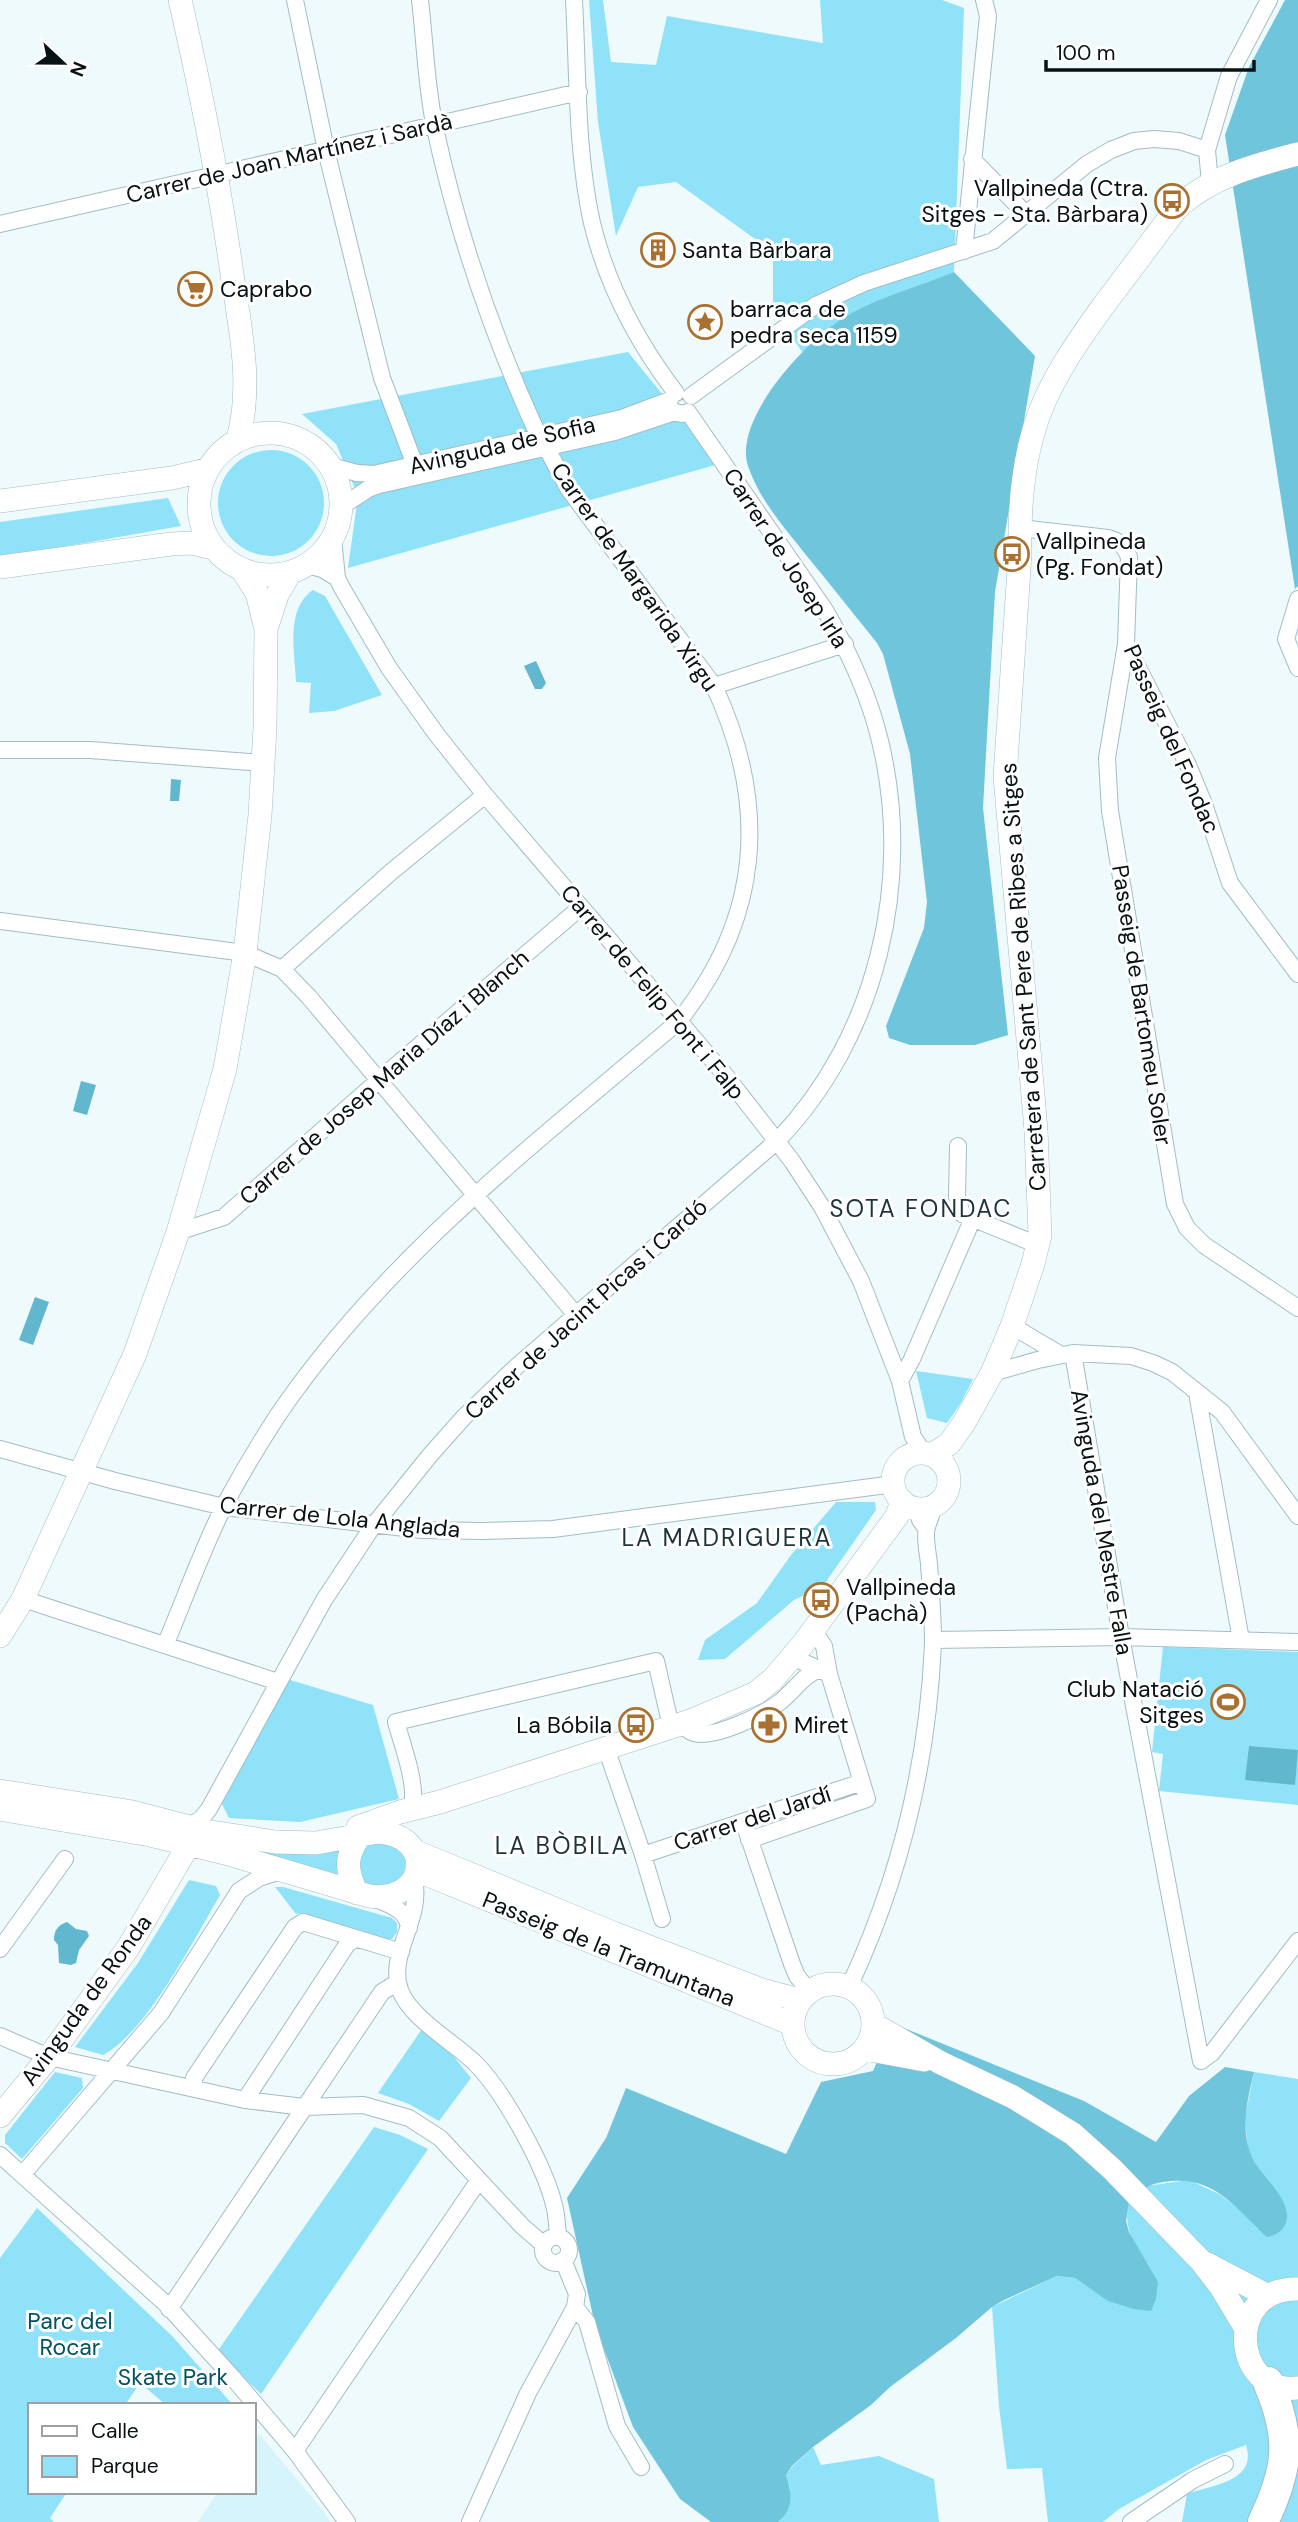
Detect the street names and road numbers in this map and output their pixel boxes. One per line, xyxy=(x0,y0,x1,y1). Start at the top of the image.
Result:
street label: Carrer de Joan Martínez i Sardà xyxy=(123,106,455,210)
street label: Avinguda de Sofia xyxy=(406,409,598,481)
street label: Carrer de Margarida Xirgu xyxy=(544,457,726,697)
street label: Carrer de Josep Irla xyxy=(717,462,855,654)
street label: Passeig del Fondac xyxy=(1117,640,1227,838)
street label: Carretera de Sant Pere de Ribes a Sitges xyxy=(993,762,1053,1192)
street label: Passeig de Bartomeu Soler xyxy=(1105,863,1179,1147)
street label: Carrer de Felip Font i Falp xyxy=(554,878,752,1106)
street label: Carrer de Josep Maria Díaz i Blanch xyxy=(233,943,535,1211)
street label: Carrer de Jacint Picas i Cardó xyxy=(458,1192,714,1426)
street label: Avinguda del Mestre Falla xyxy=(1064,1387,1140,1657)
street label: Carrer de Lola Anglada xyxy=(218,1489,462,1545)
street label: Carrer del Jardí xyxy=(670,1778,835,1858)
street label: Passeig de la Tramuntana xyxy=(478,1885,740,2013)
street label: Avinguda de Ronda xyxy=(14,1909,158,2091)

